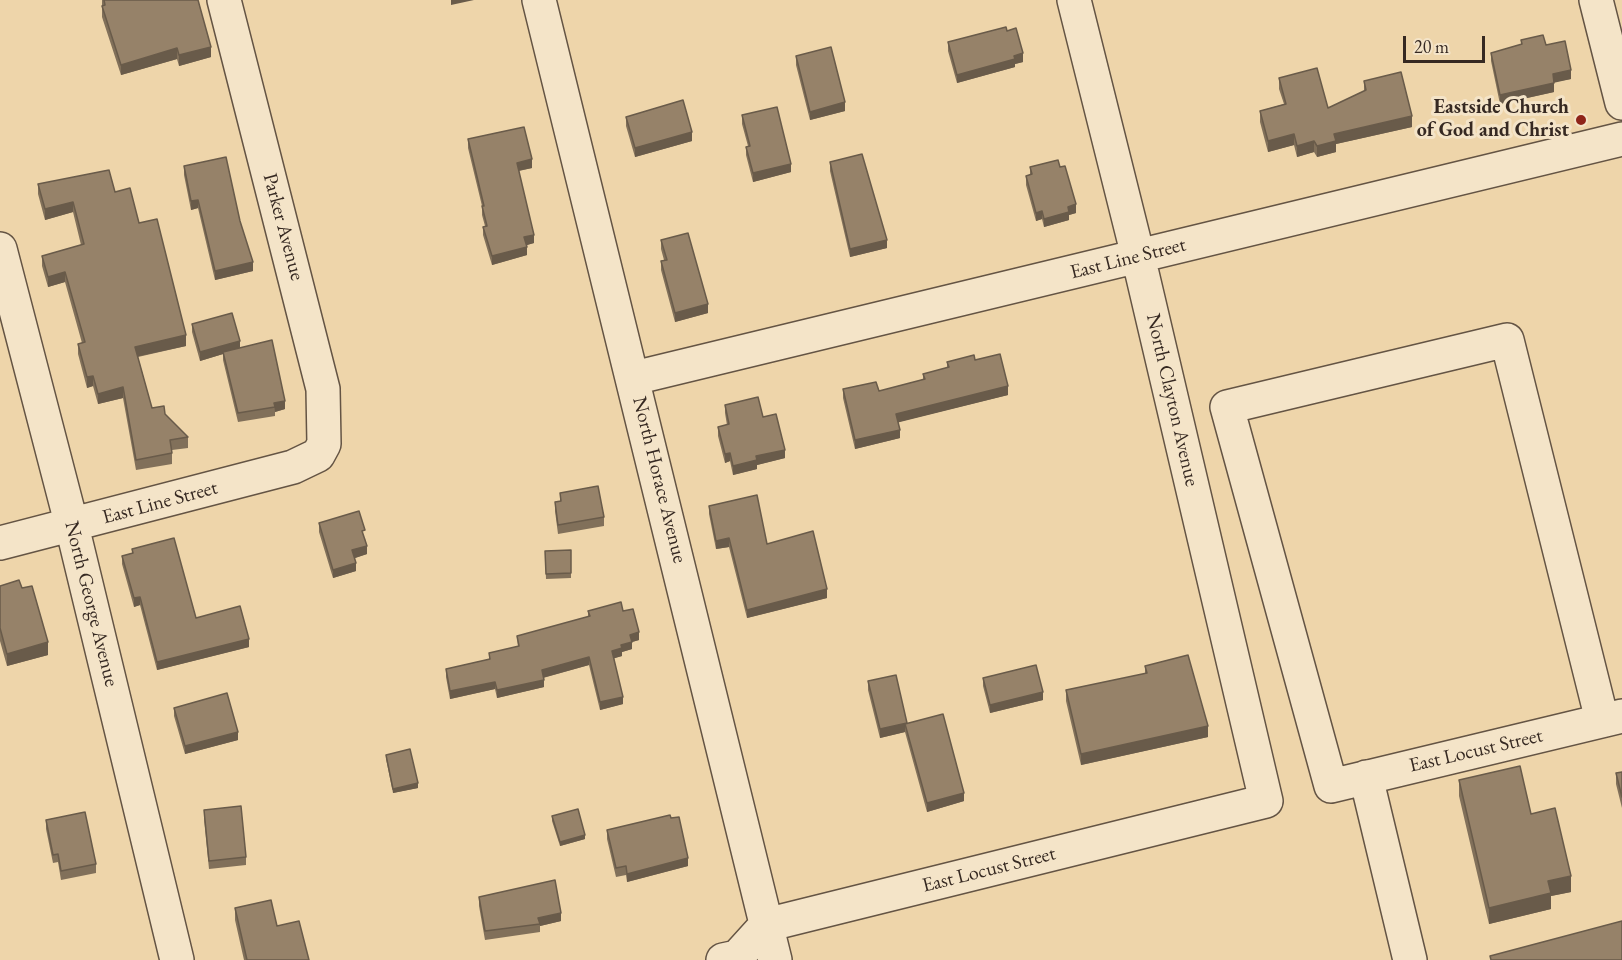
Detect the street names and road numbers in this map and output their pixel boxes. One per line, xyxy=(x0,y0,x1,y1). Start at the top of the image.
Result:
street label: Parker Avenue xyxy=(257,171,309,283)
street label: East Line Street xyxy=(1068,233,1188,285)
street label: North Clayton Avenue xyxy=(1140,311,1204,489)
street label: North Horace Avenue xyxy=(627,394,691,566)
street label: East Line Street xyxy=(100,476,220,530)
street label: North George Avenue xyxy=(59,519,123,689)
street label: East Locust Street xyxy=(1407,724,1545,778)
street label: East Locust Street xyxy=(920,842,1058,898)

